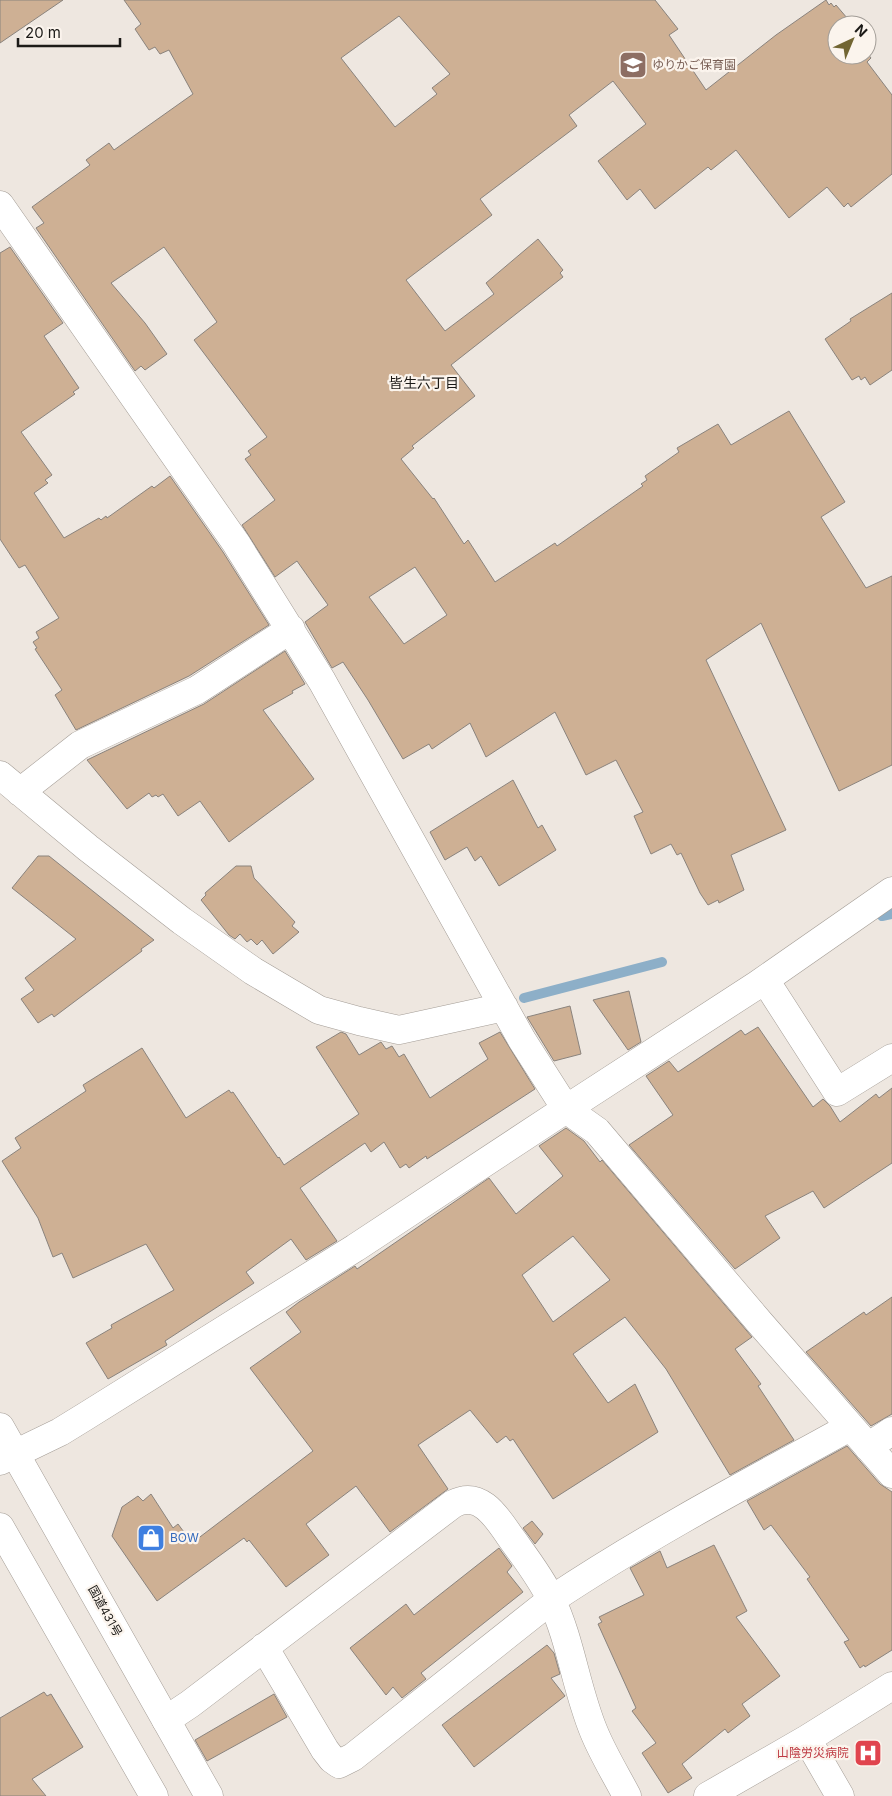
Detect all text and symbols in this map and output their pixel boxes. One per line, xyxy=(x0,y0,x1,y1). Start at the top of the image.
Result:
scale bar xyxy=(18,15,120,47)
north arrow xyxy=(827,15,877,65)
text: N xyxy=(852,20,871,40)
text: 20 m xyxy=(25,23,61,42)
school or university icon: ゆりかご保育園 xyxy=(618,50,648,80)
place label: ゆりかご保育園 xyxy=(652,57,736,72)
district label: 皆生六丁目 xyxy=(389,374,459,391)
shop icon: BOW xyxy=(136,1523,166,1553)
place label: BOW xyxy=(170,1530,199,1545)
street label: 国道431号 xyxy=(85,1583,126,1639)
hospital icon: 山陰労災病院 xyxy=(853,1738,883,1768)
place label: 山陰労災病院 xyxy=(777,1745,849,1760)

